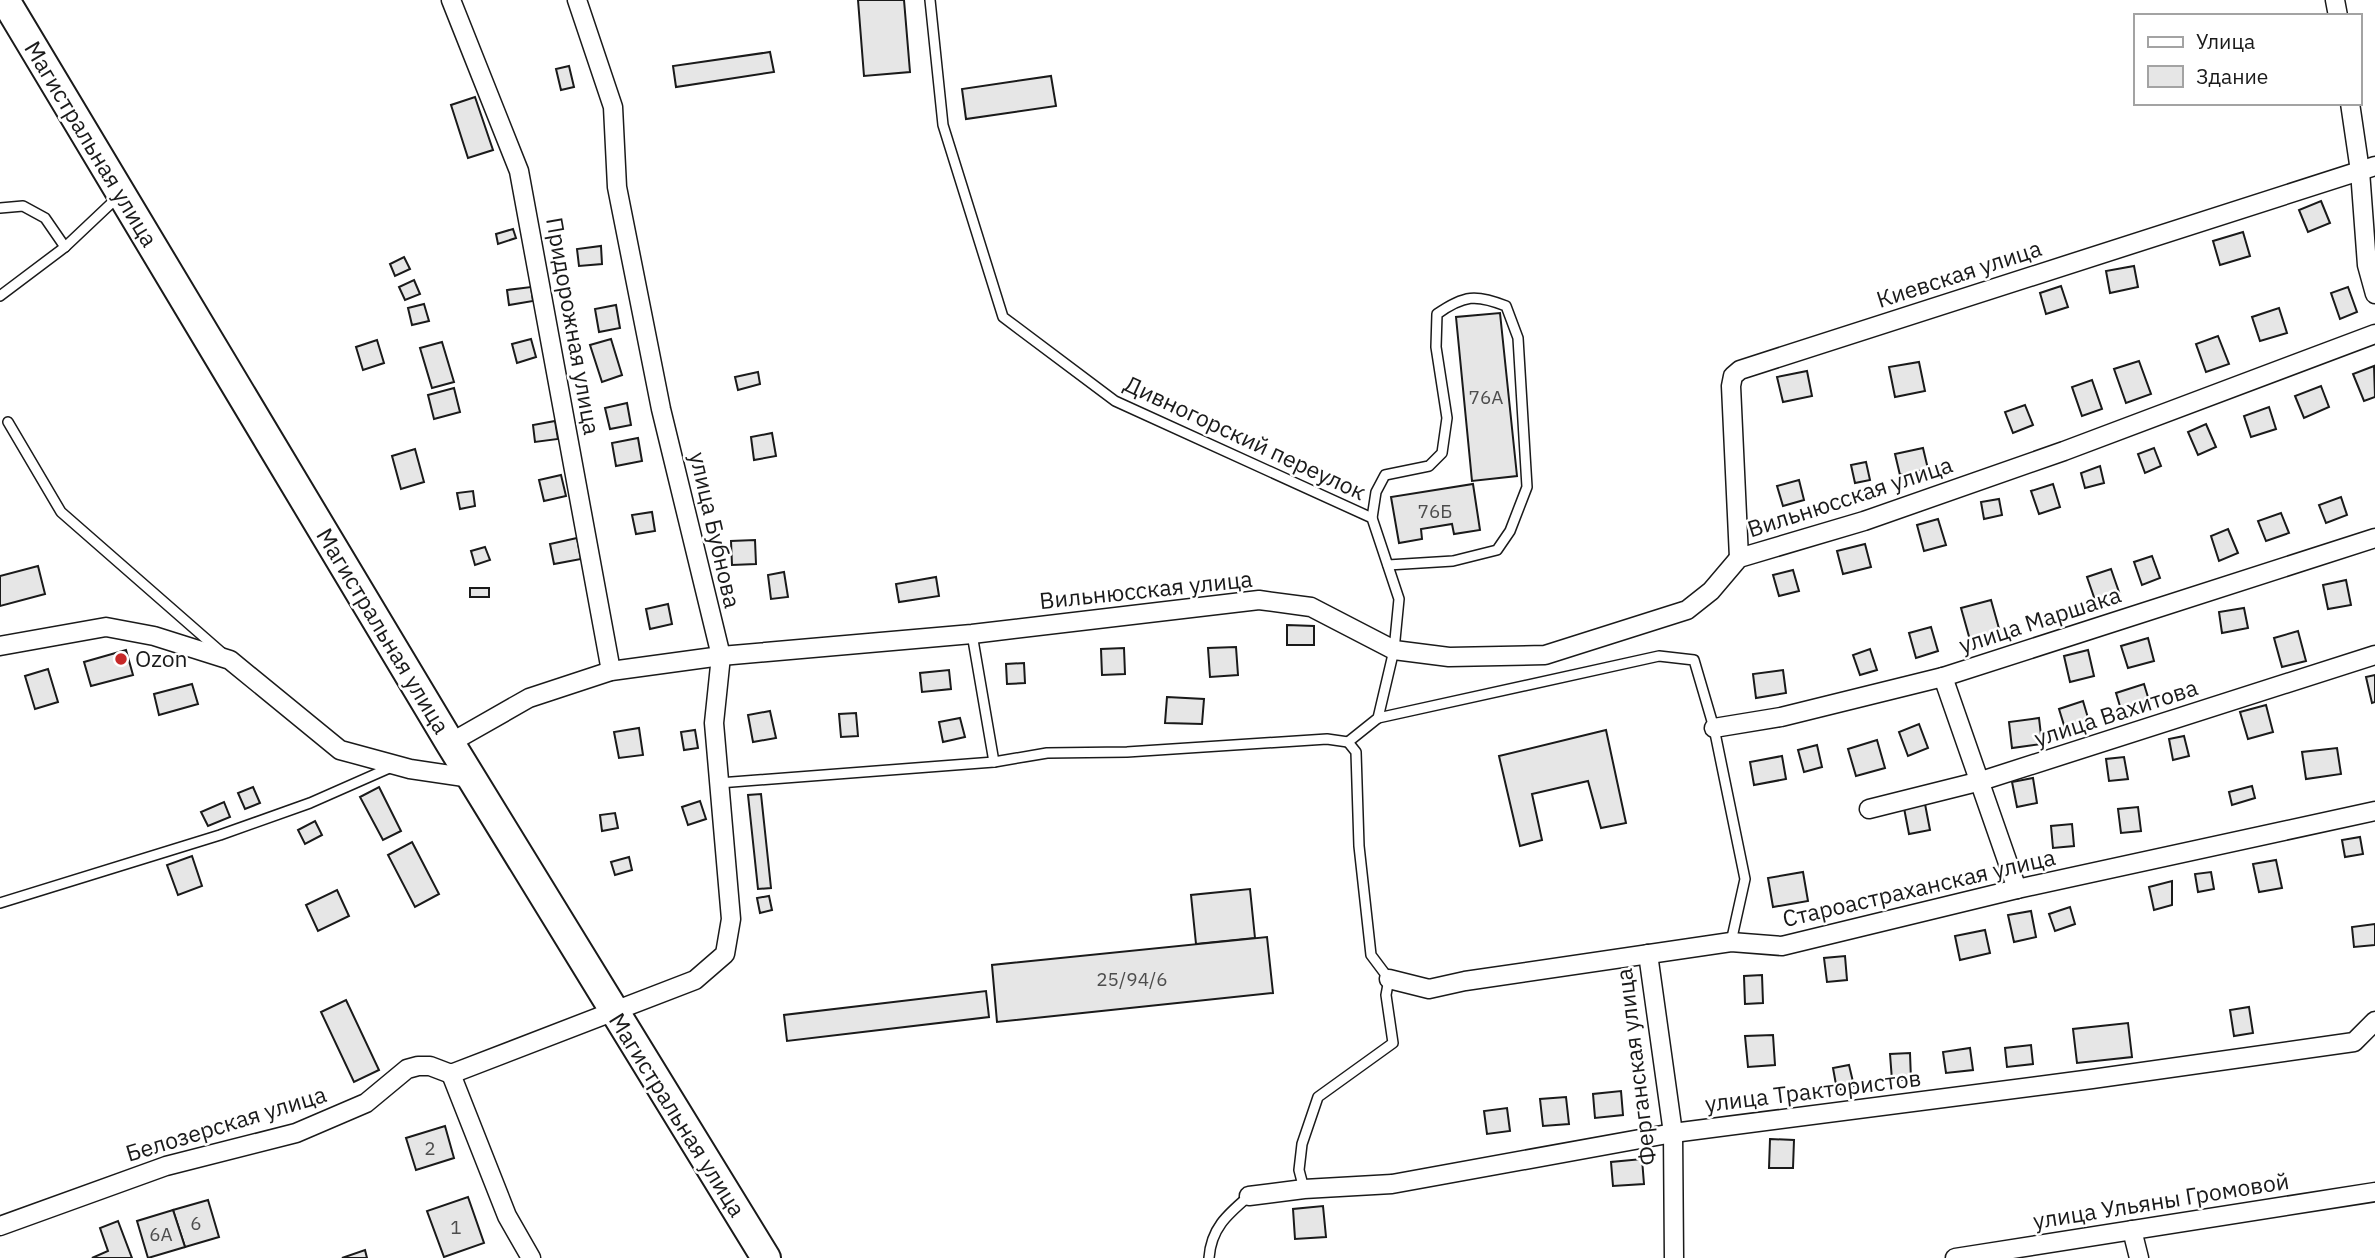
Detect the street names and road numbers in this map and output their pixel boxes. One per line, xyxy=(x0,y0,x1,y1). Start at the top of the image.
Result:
street label: Магистральная улица xyxy=(18,35,165,252)
street label: Придорожная улица xyxy=(540,215,608,437)
street label: Киевская улица xyxy=(1872,232,2045,314)
street label: Дивногорский переулок xyxy=(1120,368,1371,506)
street label: улица Бубнова xyxy=(683,449,749,611)
street label: Вильнюсская улица xyxy=(1743,449,1956,543)
street label: Магистральная улица xyxy=(310,522,457,739)
street label: Вильнюсская улица xyxy=(1038,563,1254,615)
street label: улица Маршака xyxy=(1955,579,2125,659)
street label: улица Вахитова xyxy=(2030,671,2201,753)
street label: Староастраханская улица xyxy=(1779,841,2058,933)
street label: Ферганская улица xyxy=(1608,967,1662,1167)
street label: Магистральная улица xyxy=(603,1007,753,1222)
street label: улица Трактористов xyxy=(1703,1062,1923,1118)
street label: Белозерская улица xyxy=(122,1078,330,1168)
street label: улица Ульяны Громовой xyxy=(2031,1165,2291,1235)

